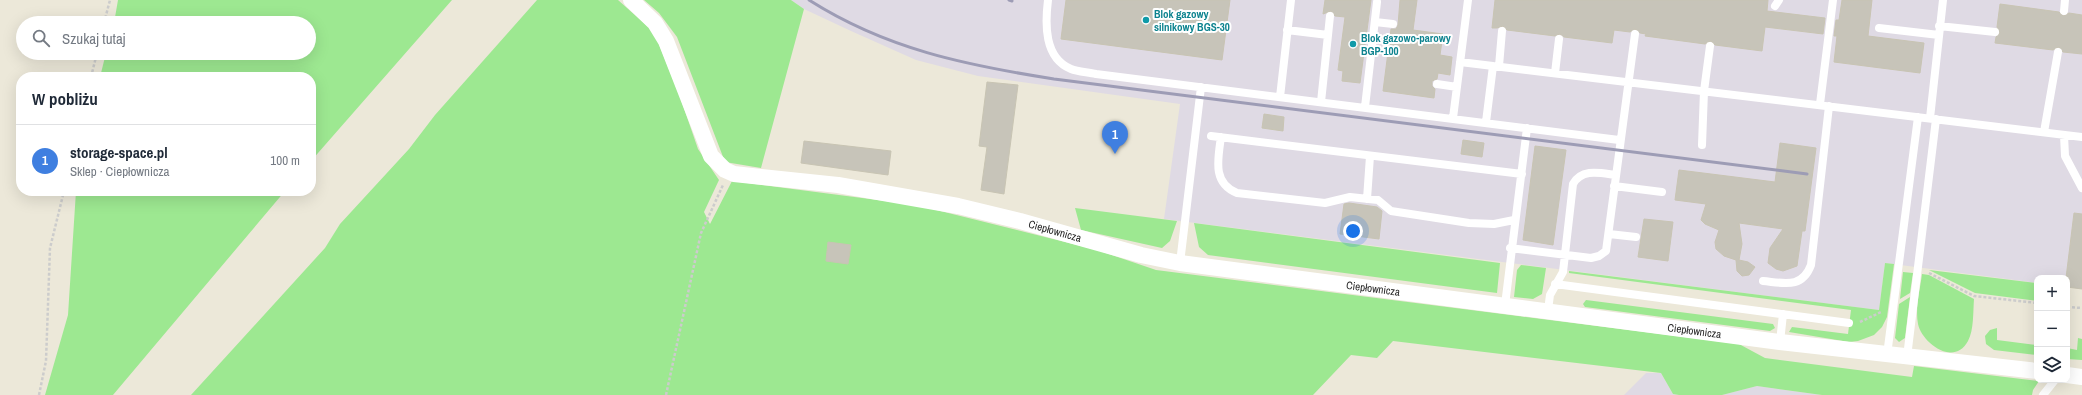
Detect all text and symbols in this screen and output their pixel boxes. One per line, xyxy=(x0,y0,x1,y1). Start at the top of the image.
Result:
place label: Blok gazowy silnikowy BGS-30 xyxy=(1154,7,1230,34)
marker: Blok gazowy silnikowy BGS-30 xyxy=(1141,15,1151,25)
search box xyxy=(16,16,316,60)
icon: search xyxy=(30,27,52,49)
text: Szukaj tutaj xyxy=(62,28,126,49)
place label: Blok gazowo-parowy BGP-100 xyxy=(1361,31,1451,58)
marker: Blok gazowo-parowy BGP-100 xyxy=(1348,39,1358,49)
text: W pobliżu xyxy=(32,87,98,110)
pin: 1 xyxy=(1102,121,1128,154)
text: storage-space.pl xyxy=(70,142,168,163)
text: 1 xyxy=(42,152,48,169)
text: 100 m xyxy=(270,152,300,169)
text: Sklep · Ciepłownicza xyxy=(70,163,170,180)
street label: Ciepłownicza xyxy=(1027,217,1083,245)
your location xyxy=(1343,221,1363,241)
map controls xyxy=(2034,275,2070,383)
button: + xyxy=(2034,275,2070,311)
street label: Ciepłownicza xyxy=(1345,278,1401,299)
button: − xyxy=(2034,311,2070,347)
street label: Ciepłownicza xyxy=(1667,320,1722,341)
button: layers xyxy=(2034,347,2070,383)

